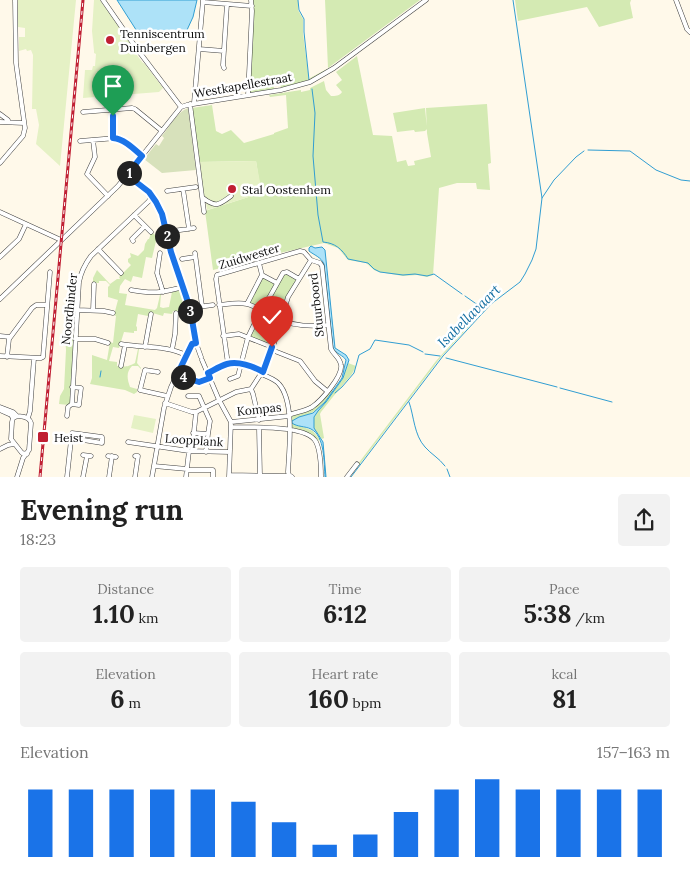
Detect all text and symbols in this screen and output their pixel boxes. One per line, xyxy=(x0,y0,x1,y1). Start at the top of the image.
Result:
place label: Tenniscentrum Duinbergen xyxy=(120,26,205,55)
marker: Tenniscentrum Duinbergen xyxy=(104,34,116,46)
pin xyxy=(92,65,134,116)
street label: Westkapellestraat xyxy=(193,69,294,101)
icon: arrive xyxy=(99,72,127,100)
pin: 1 xyxy=(116,160,142,186)
text: 1 xyxy=(127,164,132,182)
place label: Stal Oostenhem xyxy=(242,182,331,197)
marker: Stal Oostenhem xyxy=(226,183,238,195)
pin: 2 xyxy=(154,224,180,248)
text: 2 xyxy=(164,227,171,245)
street label: Zuidwester xyxy=(217,239,282,272)
street label: Noordhinder xyxy=(58,272,80,346)
street label: Stuurboord xyxy=(305,272,327,338)
water label: Isabellavaart xyxy=(434,280,505,351)
pin xyxy=(251,296,293,347)
pin: 3 xyxy=(178,298,202,324)
text: 3 xyxy=(187,302,194,320)
icon: check xyxy=(258,303,286,331)
pin: 4 xyxy=(170,364,196,390)
text: 4 xyxy=(180,368,187,386)
street label: Kompas xyxy=(236,399,282,419)
marker: Heist xyxy=(36,430,50,444)
place label: Heist xyxy=(54,430,84,445)
street label: Loopplank xyxy=(164,430,224,450)
text: Evening run xyxy=(20,492,183,528)
button: share xyxy=(618,494,670,546)
text: 18:23 xyxy=(20,529,56,549)
text: Distance xyxy=(97,580,154,598)
text: Time xyxy=(328,580,361,598)
text: Pace xyxy=(549,580,580,598)
text: 1.10 xyxy=(93,598,135,630)
text: 6:12 xyxy=(323,598,367,630)
text: 5:38 xyxy=(524,598,572,630)
text: km xyxy=(135,609,159,627)
text: /km xyxy=(572,609,605,627)
text: Elevation xyxy=(96,665,156,683)
text: Heart rate xyxy=(312,665,378,683)
text: kcal xyxy=(551,665,577,683)
text: 6 xyxy=(110,683,125,715)
text: 160 xyxy=(308,683,349,715)
text: 81 xyxy=(552,683,577,715)
text: m xyxy=(125,694,141,712)
text: bpm xyxy=(349,694,382,712)
text: Elevation xyxy=(20,742,89,762)
text: 157–163 m xyxy=(597,742,670,762)

